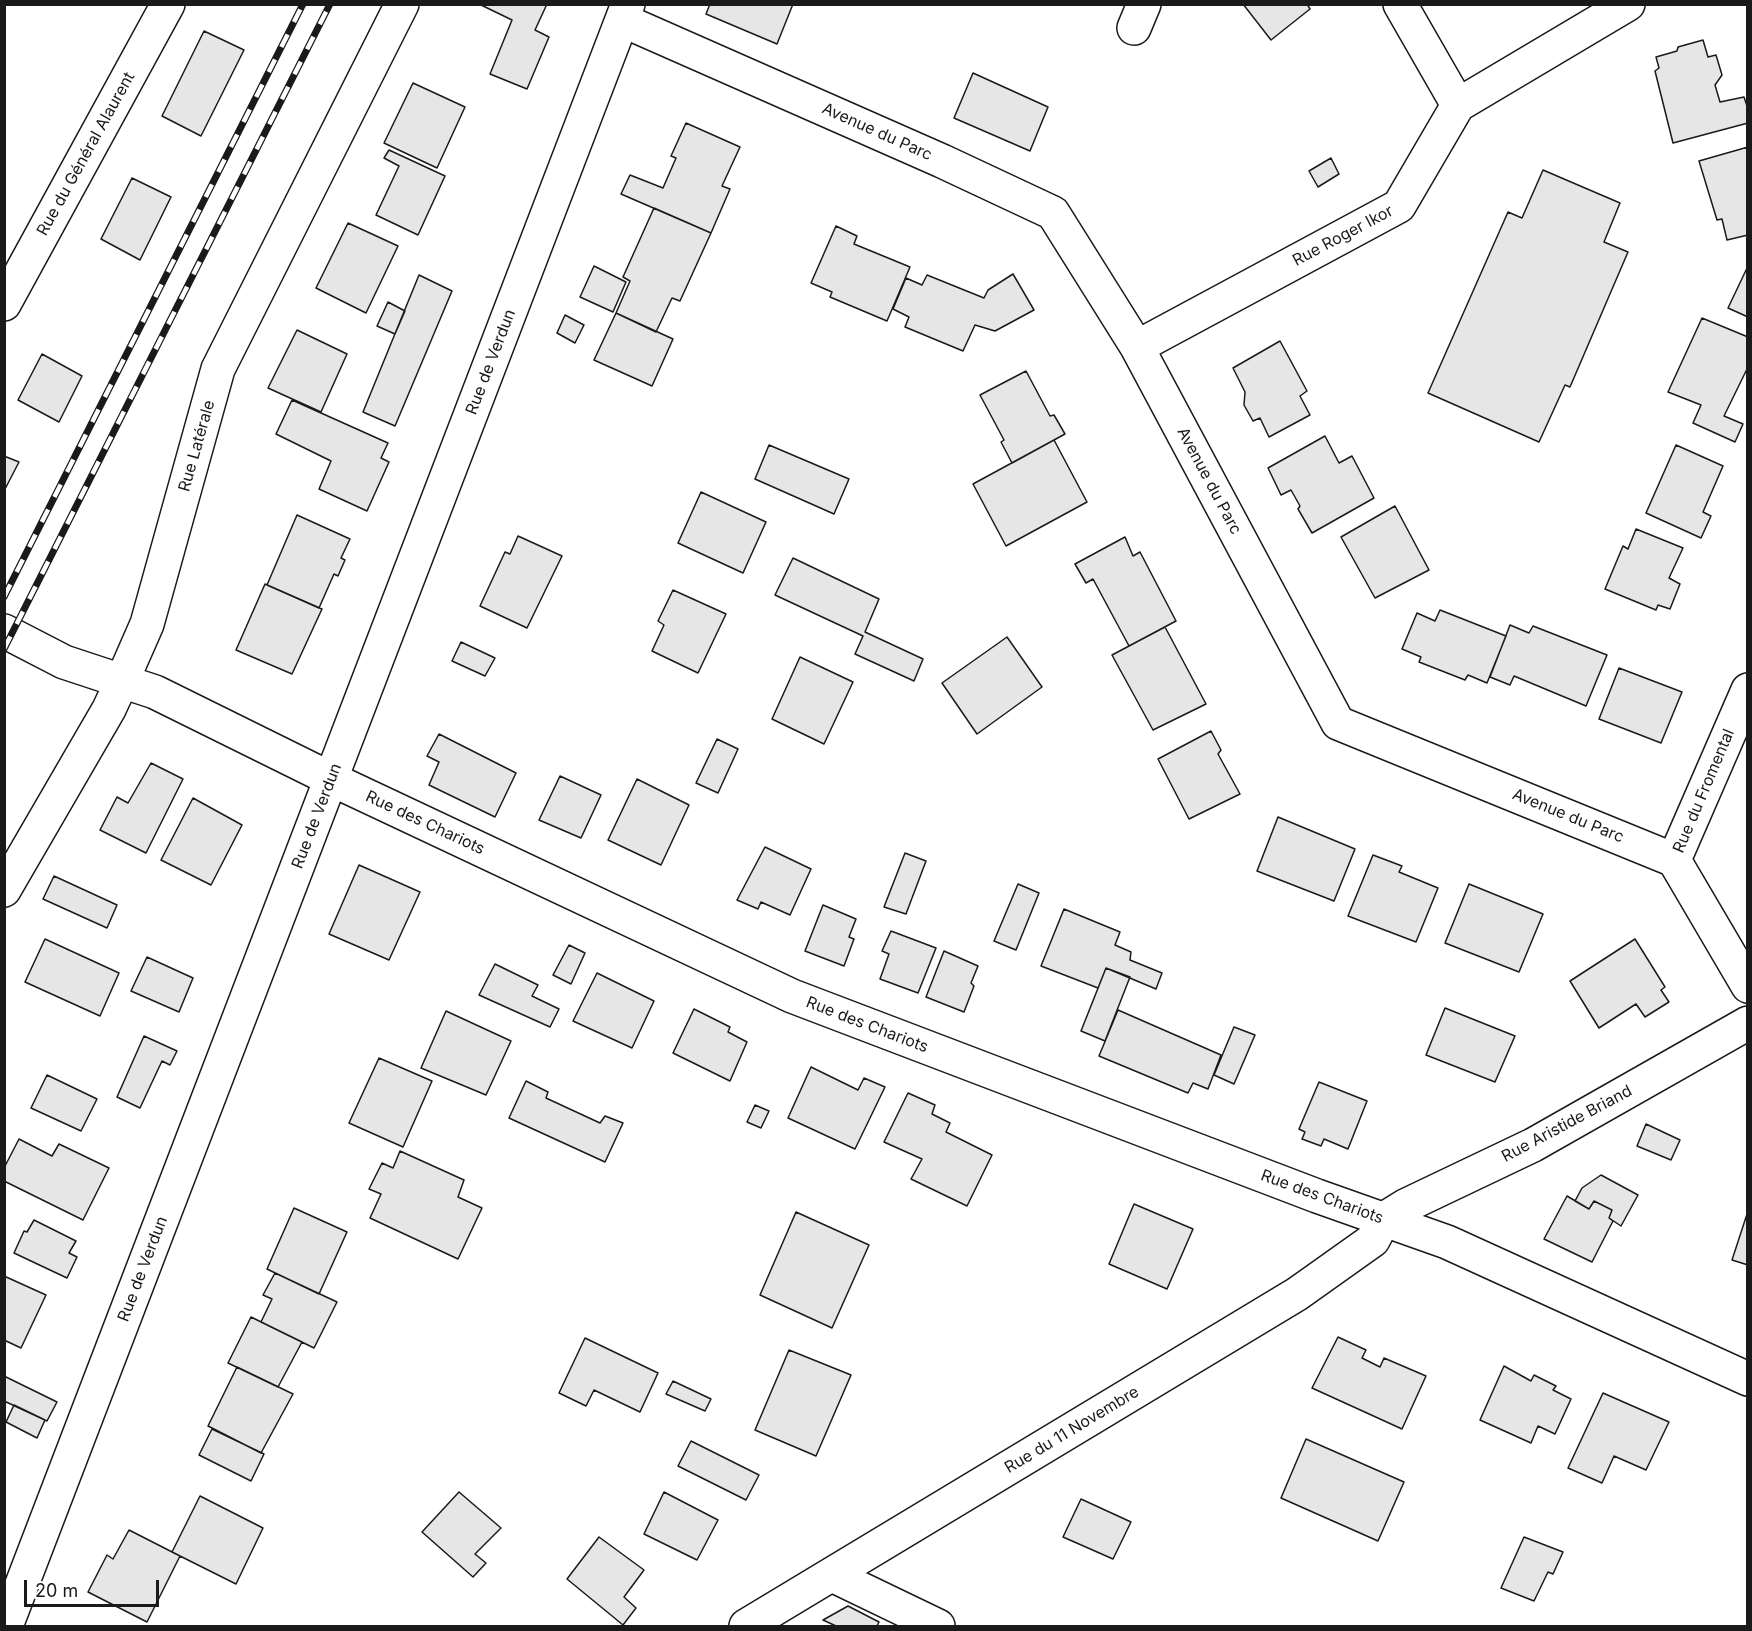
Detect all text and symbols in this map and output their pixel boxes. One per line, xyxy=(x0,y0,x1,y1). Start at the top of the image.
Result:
street label: Rue du Général Alaurent xyxy=(33,69,139,239)
street label: Avenue du Parc xyxy=(819,99,935,165)
street label: Rue Roger Ikor xyxy=(1289,201,1397,271)
street label: Rue de Verdun xyxy=(462,307,520,417)
street label: Rue Latérale xyxy=(175,398,219,494)
street label: Avenue du Parc xyxy=(1173,424,1245,538)
street label: Rue du Fromental xyxy=(1669,726,1739,856)
street label: Rue de Verdun xyxy=(288,761,346,871)
street label: Avenue du Parc xyxy=(1509,785,1627,847)
street label: Rue des Chariots xyxy=(362,787,488,859)
street label: Rue des Chariots xyxy=(803,993,931,1057)
street label: Rue Aristide Briand xyxy=(1499,1082,1635,1166)
street label: Rue des Chariots xyxy=(1258,1166,1386,1228)
street label: Rue de Verdun xyxy=(114,1214,172,1324)
street label: Rue du 11 Novembre xyxy=(1001,1382,1143,1478)
scale bar xyxy=(27,1568,162,1606)
text: 20 m xyxy=(35,1580,78,1601)

